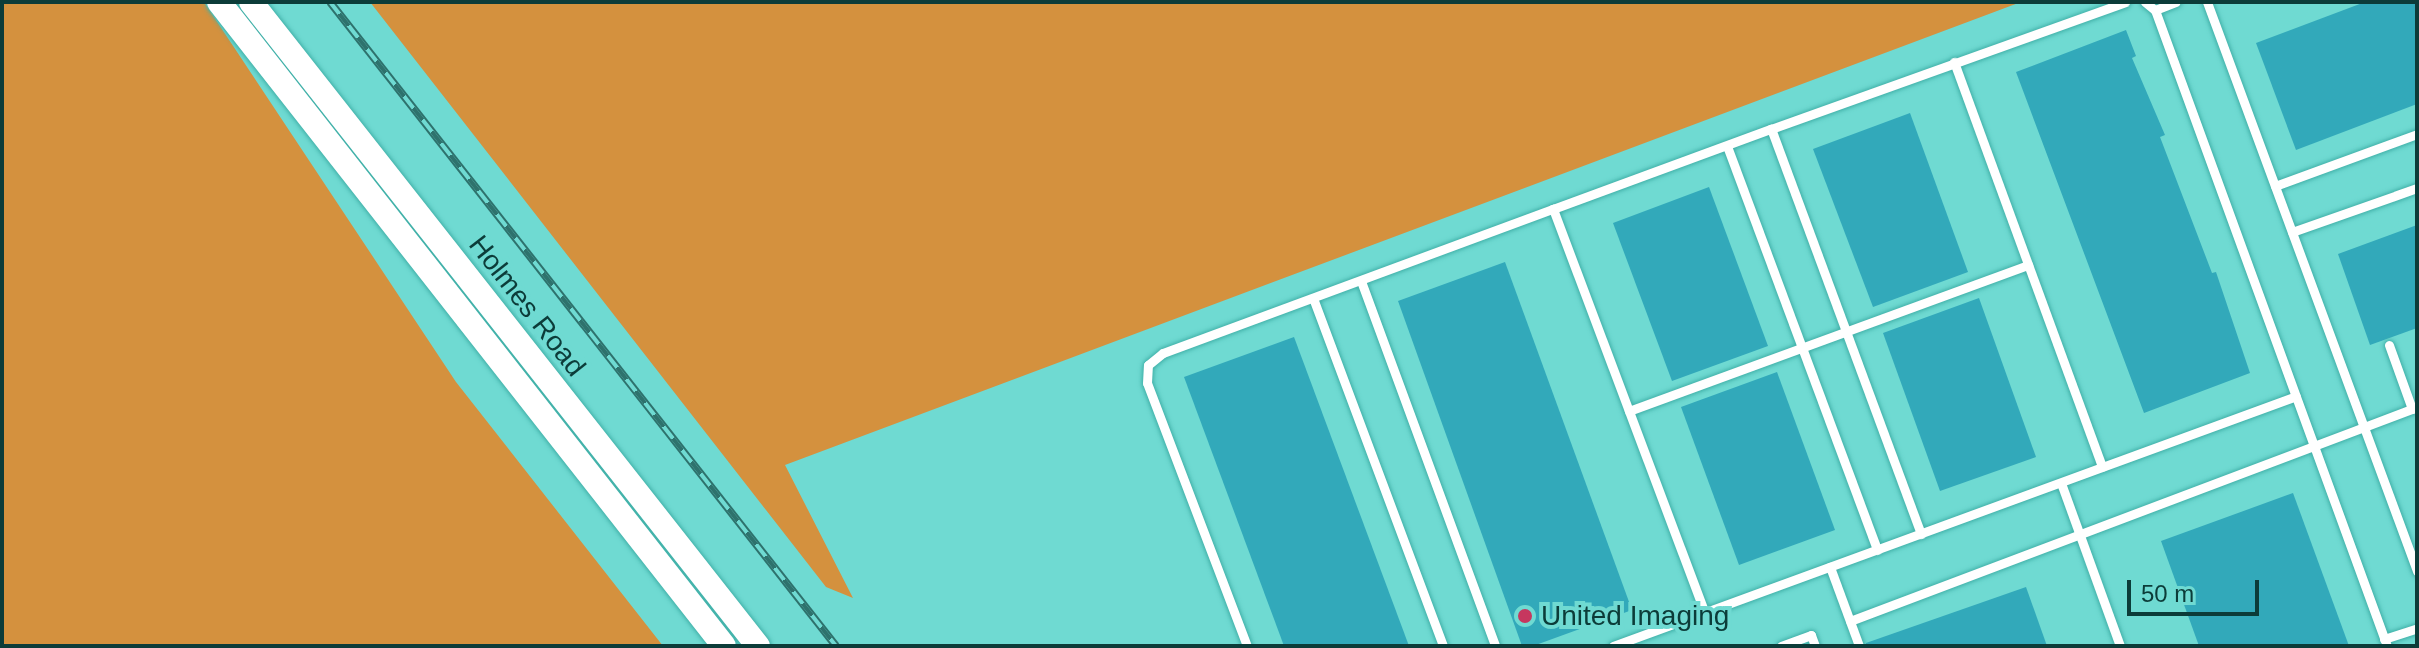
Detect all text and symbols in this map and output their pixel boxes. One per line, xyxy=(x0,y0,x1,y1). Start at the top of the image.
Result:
street label: Holmes Road xyxy=(462,229,592,383)
scale bar xyxy=(2131,564,2263,614)
text: 50 m xyxy=(2141,580,2194,607)
place label: United Imaging xyxy=(1541,599,1729,633)
marker: United Imaging xyxy=(1516,607,1534,625)

